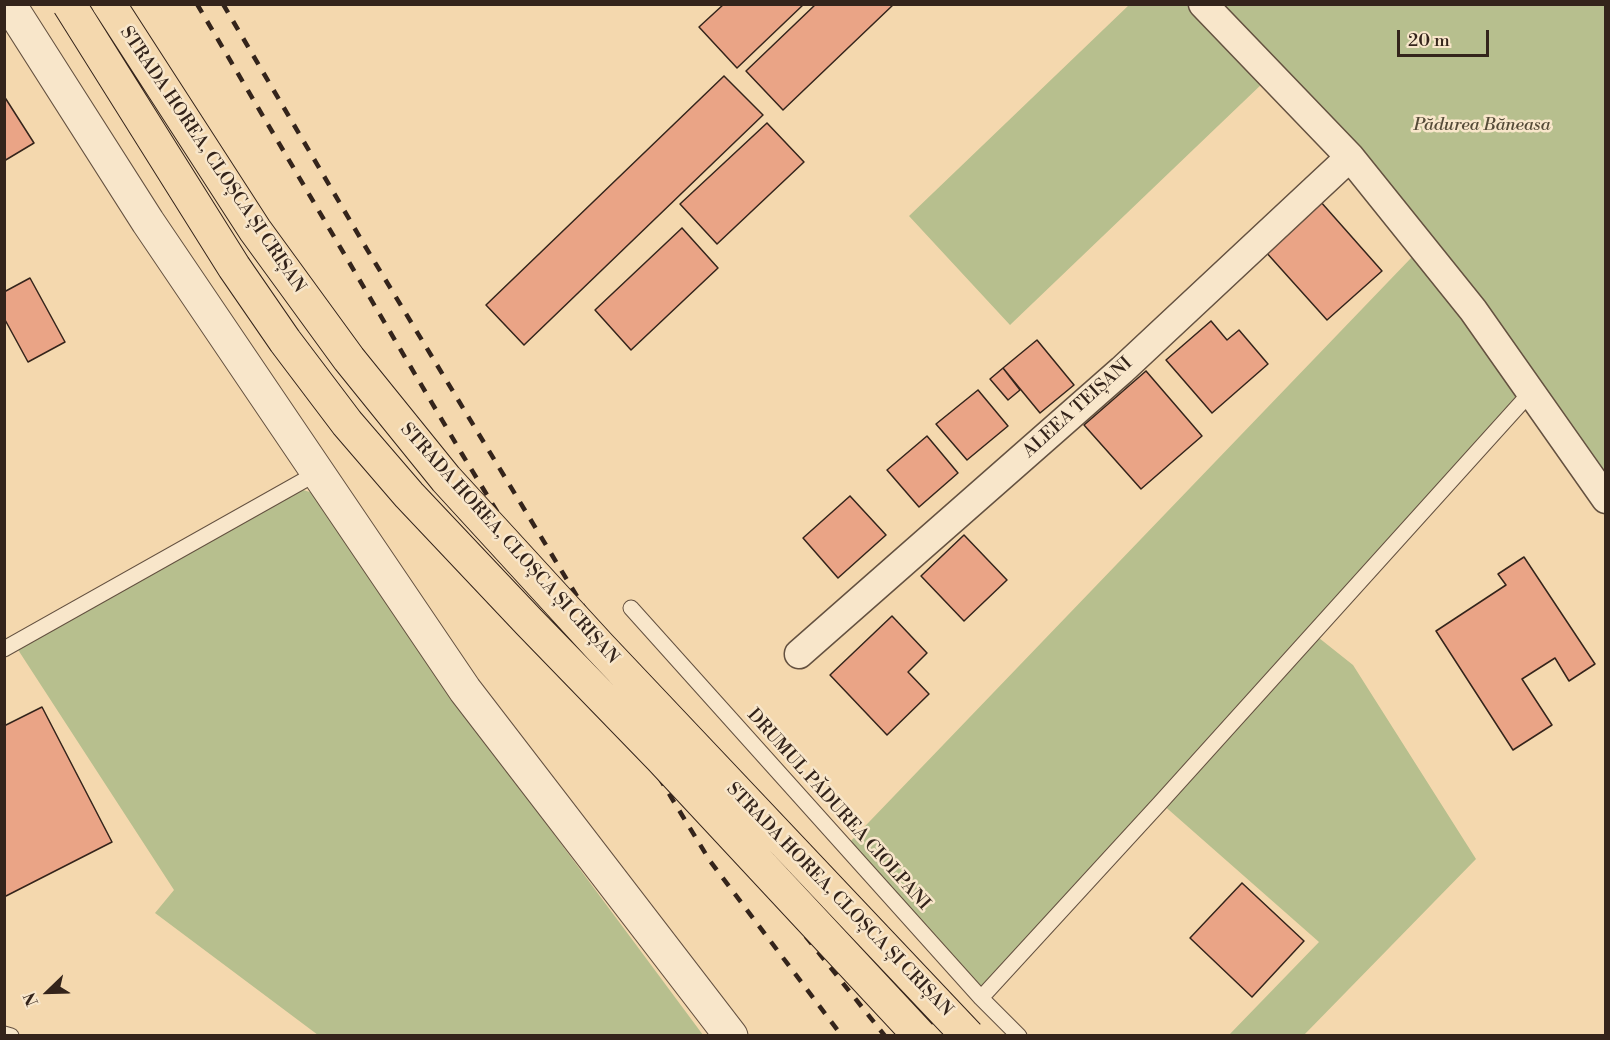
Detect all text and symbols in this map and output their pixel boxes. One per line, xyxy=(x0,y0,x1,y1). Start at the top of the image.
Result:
scale bar xyxy=(1400,18,1492,56)
street label: STRADA HOREA, CLOȘCA ȘI CRIȘAN xyxy=(115,23,309,297)
text: 20 m xyxy=(1408,29,1450,52)
park label: Pădurea Băneasa xyxy=(1413,115,1551,137)
street label: ALEEA TEIȘANI xyxy=(1019,353,1137,463)
street label: STRADA HOREA, CLOȘCA ȘI CRIȘAN xyxy=(395,419,623,669)
street label: DRUMUL PĂDUREA CIOLPANI xyxy=(742,705,934,915)
street label: STRADA HOREA, CLOȘCA ȘI CRIȘAN xyxy=(721,779,957,1021)
north arrow xyxy=(18,962,78,1022)
text: N xyxy=(20,989,43,1009)

